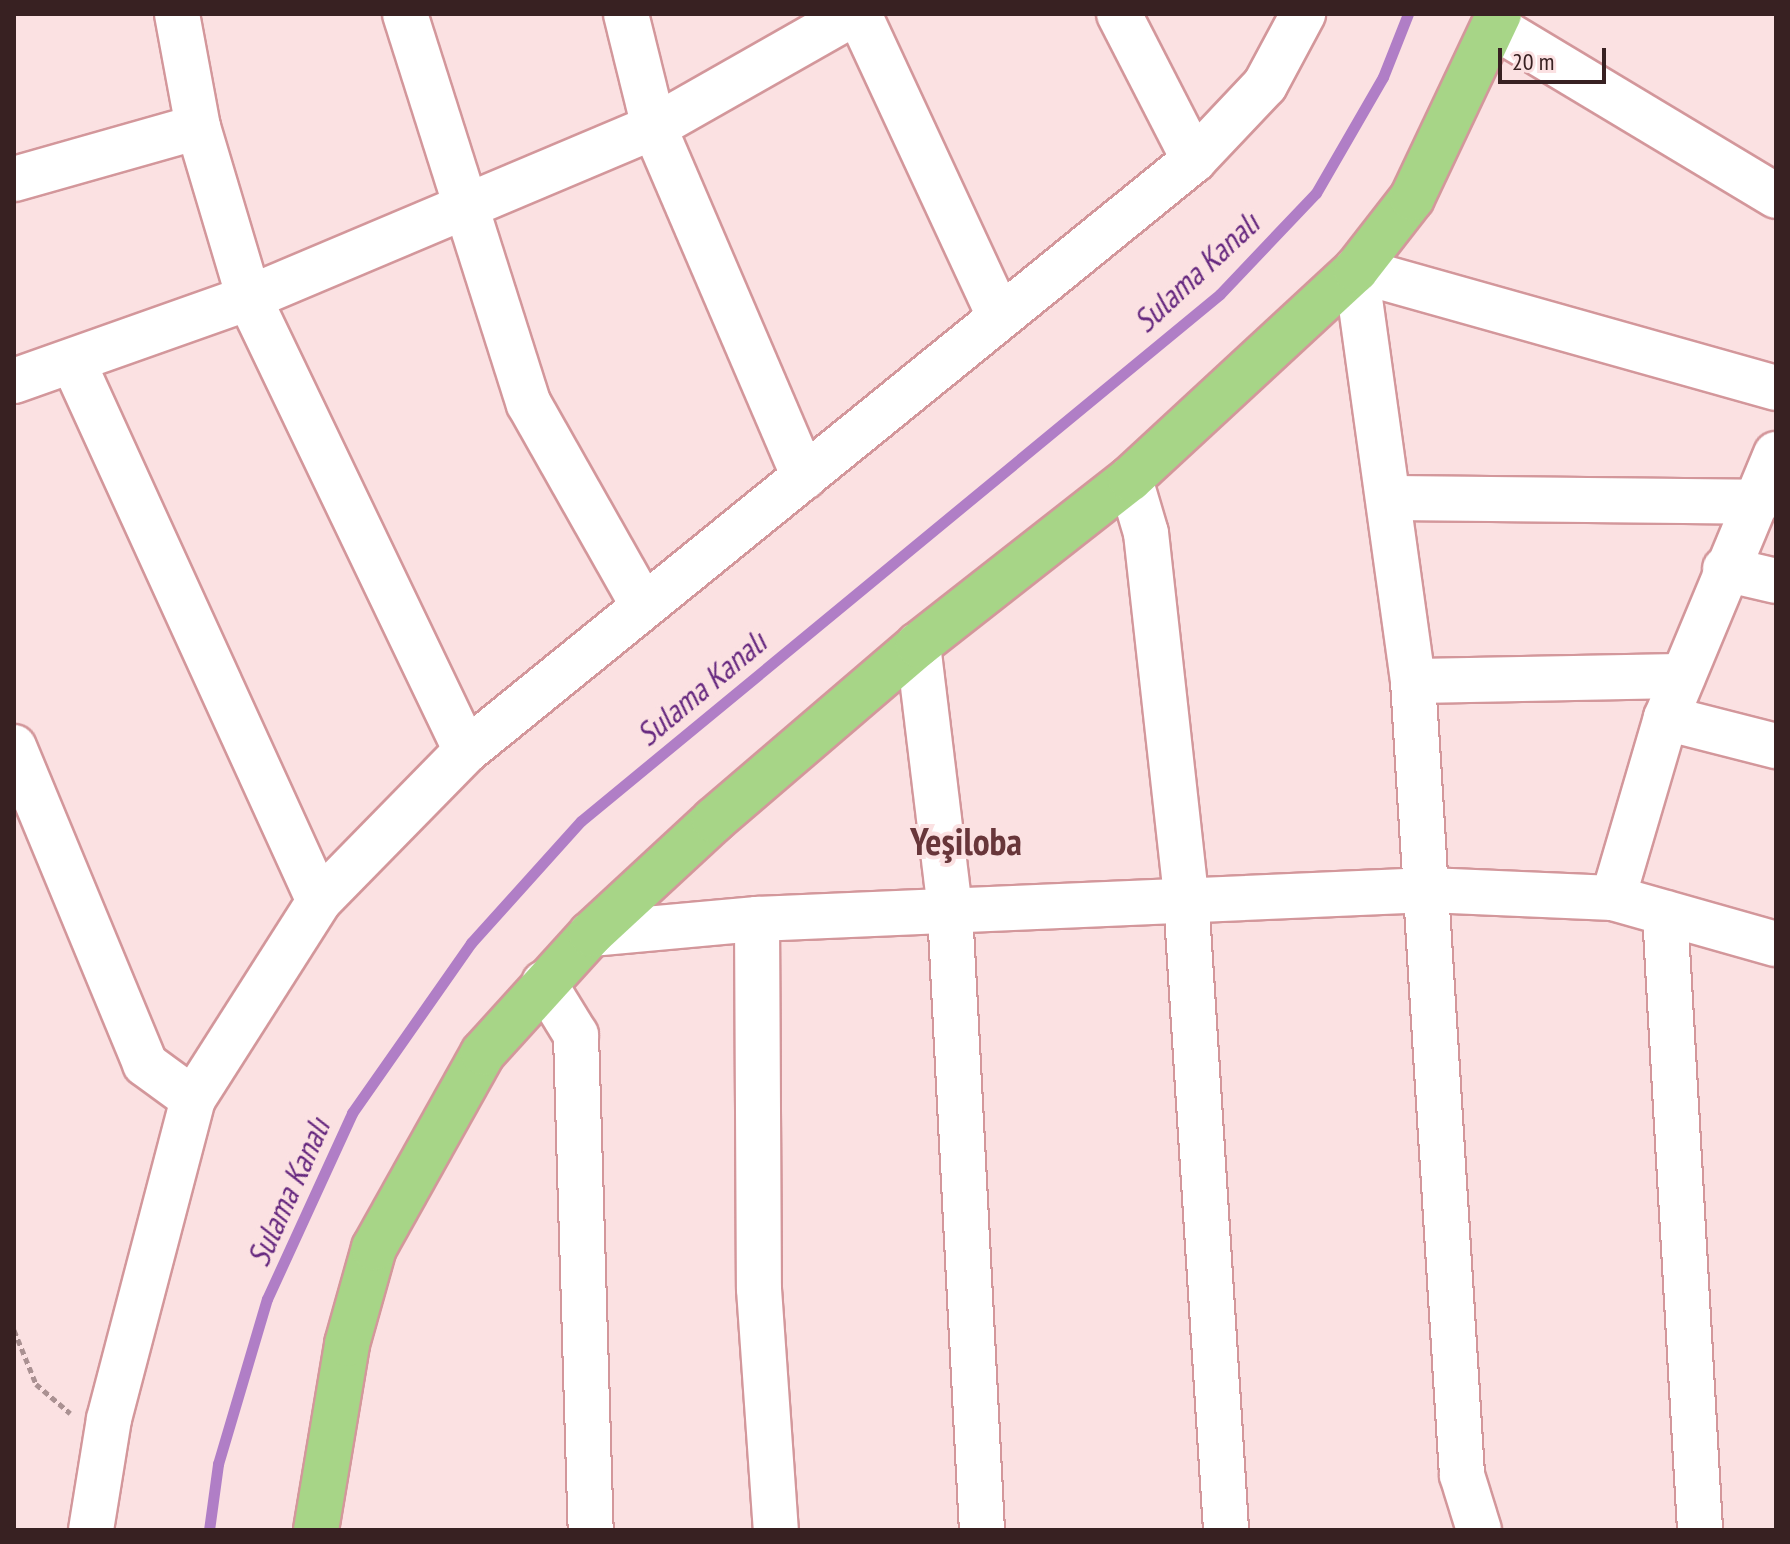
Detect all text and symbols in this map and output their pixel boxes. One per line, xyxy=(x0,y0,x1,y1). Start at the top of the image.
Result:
scale bar xyxy=(1502,32,1610,82)
text: 20 m xyxy=(1512,46,1554,77)
water label: Sulama Kanalı xyxy=(1125,204,1267,340)
water label: Sulama Kanalı xyxy=(628,623,774,753)
district label: Yeşiloba xyxy=(910,818,1022,864)
water label: Sulama Kanalı xyxy=(238,1112,338,1272)

